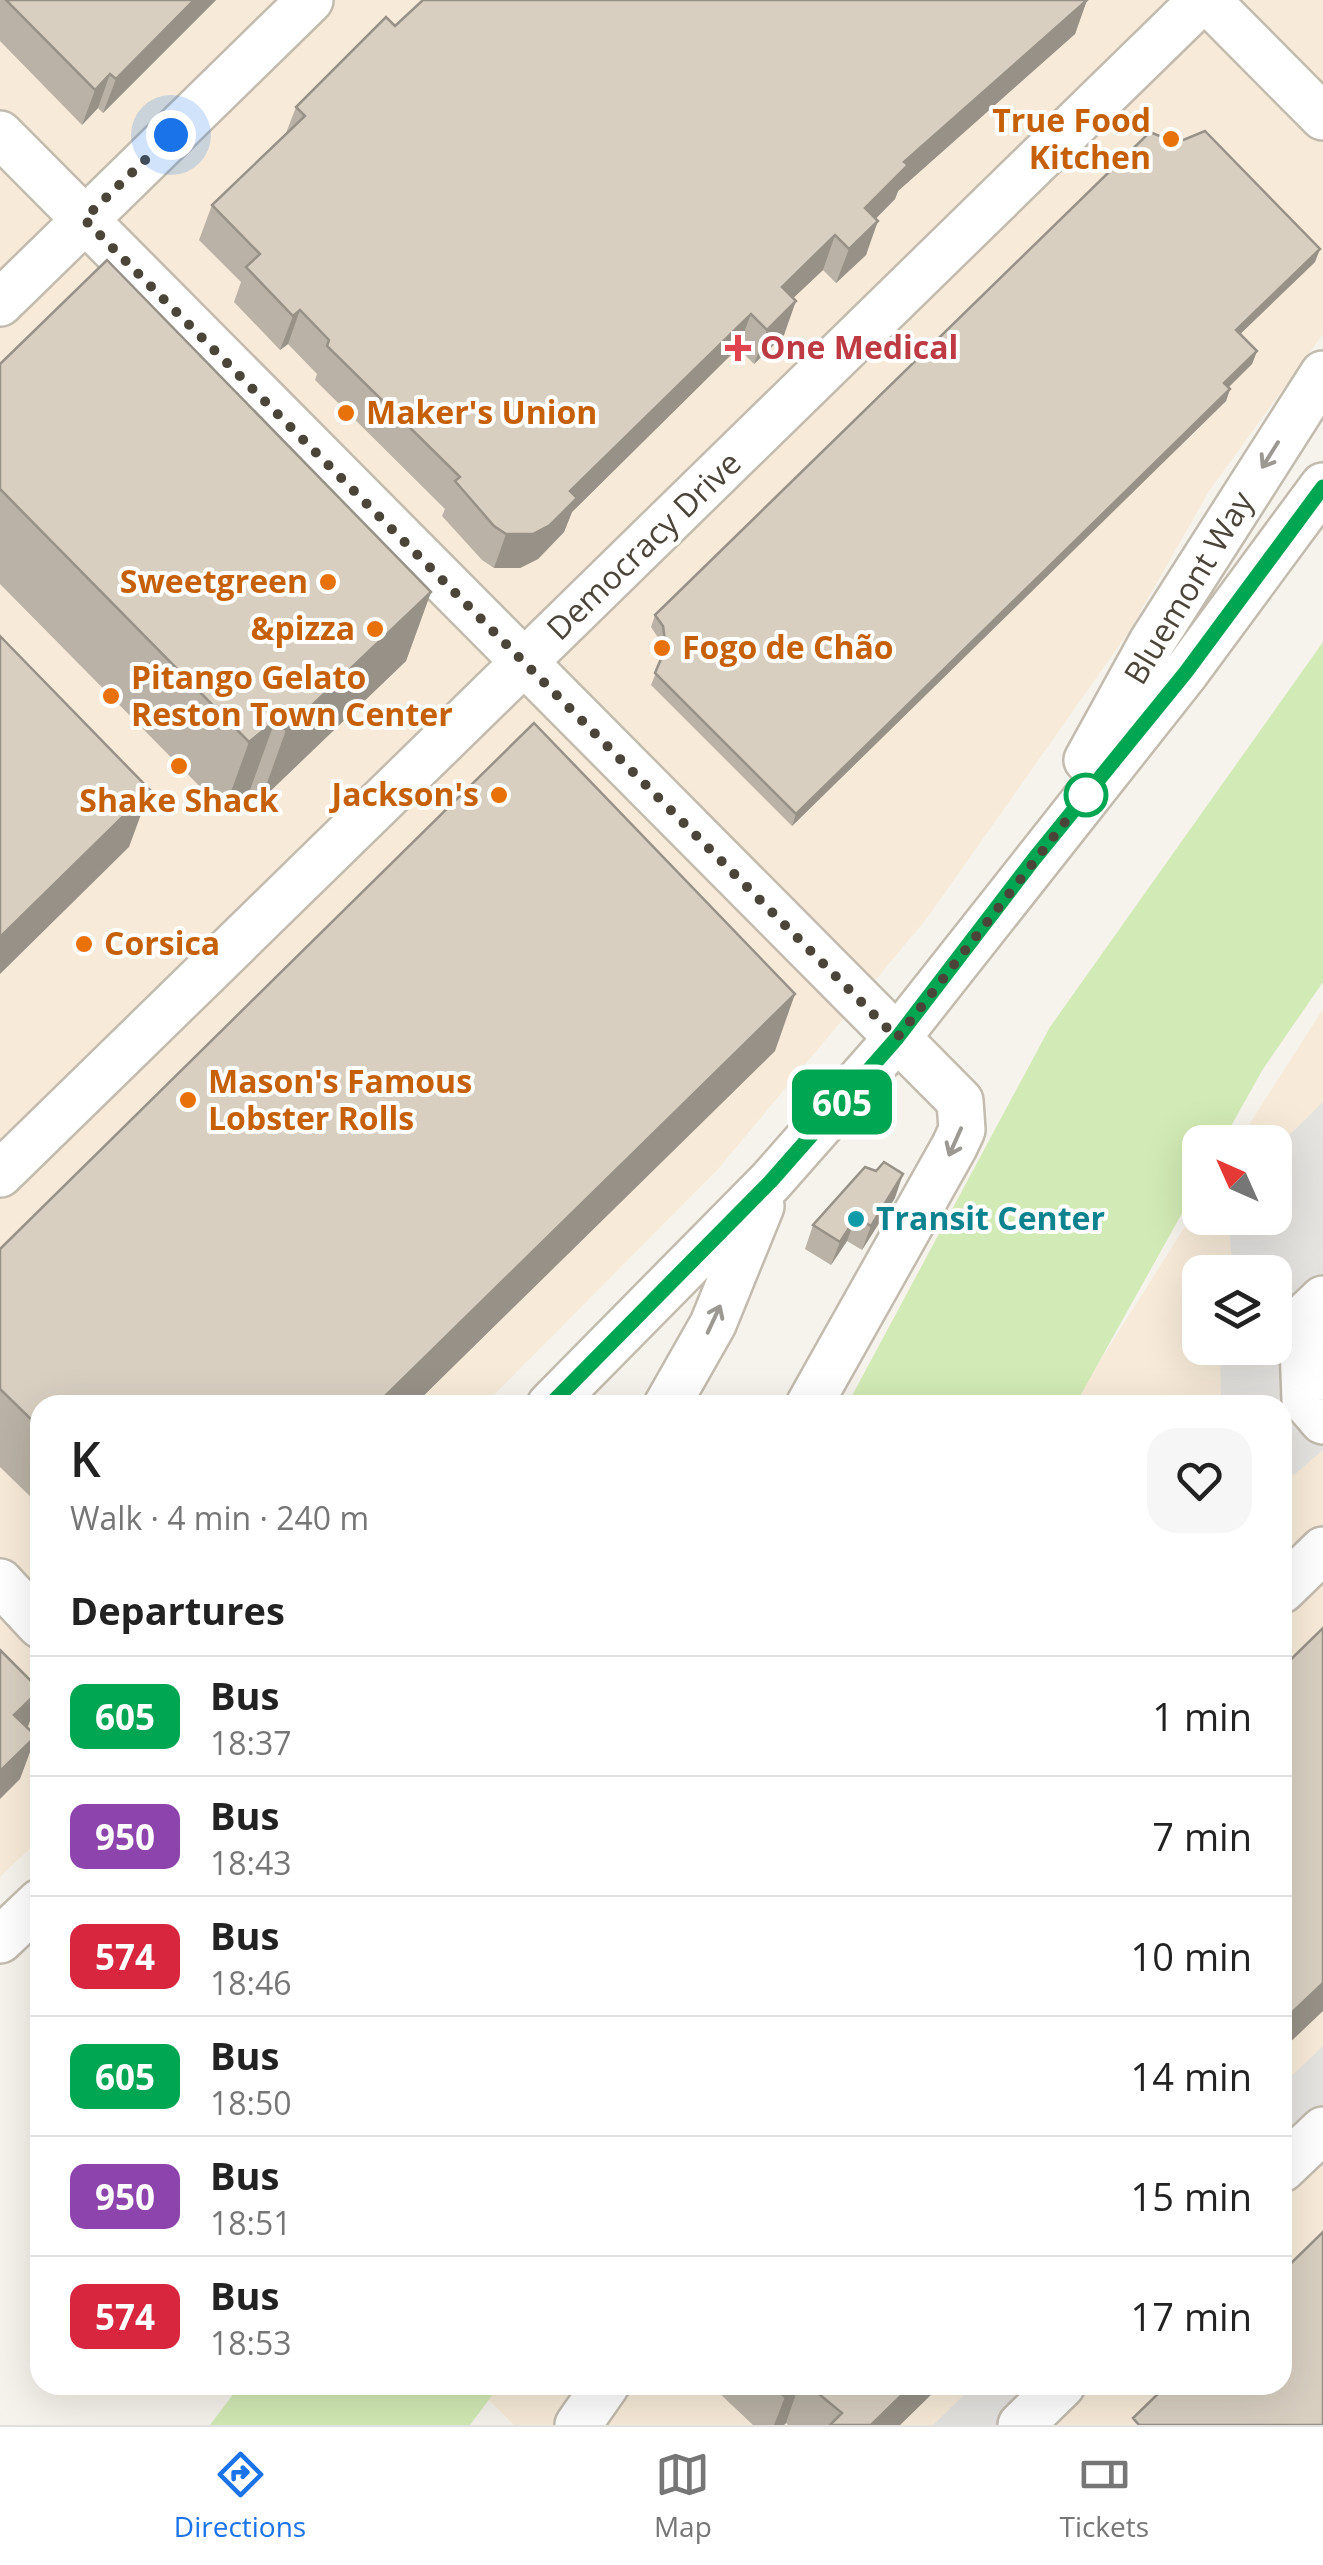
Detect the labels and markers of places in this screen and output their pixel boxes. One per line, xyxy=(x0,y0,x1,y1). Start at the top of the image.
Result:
place label: True Food Kitchen xyxy=(992,98,1151,178)
marker: True Food Kitchen xyxy=(1160,128,1182,150)
place label: One Medical xyxy=(760,325,958,368)
marker: One Medical xyxy=(725,335,751,361)
place label: Maker's Union xyxy=(366,390,597,433)
marker: Maker's Union xyxy=(335,402,357,424)
place label: Sweetgreen xyxy=(120,559,308,602)
marker: Sweetgreen xyxy=(317,571,339,593)
place label: &pizza xyxy=(250,606,355,649)
marker: &pizza xyxy=(364,618,386,640)
place label: Fogo de Chão xyxy=(682,625,894,668)
marker: Fogo de Chão xyxy=(651,637,673,659)
place label: Pitango Gelato Reston Town Center xyxy=(131,655,453,735)
marker: Pitango Gelato Reston Town Center xyxy=(100,685,122,707)
marker: Shake Shack xyxy=(168,755,190,777)
place label: Jackson's xyxy=(329,772,479,815)
unlabelled marker xyxy=(1065,774,1107,816)
place label: Shake Shack xyxy=(79,778,279,821)
marker: Jackson's xyxy=(488,784,510,806)
place label: Corsica xyxy=(104,921,220,964)
marker: Corsica xyxy=(73,933,95,955)
place label: Mason's Famous Lobster Rolls xyxy=(208,1059,472,1139)
marker: Mason's Famous Lobster Rolls xyxy=(177,1089,199,1111)
place label: Transit Center xyxy=(876,1196,1105,1239)
marker: Transit Center xyxy=(845,1208,867,1230)

